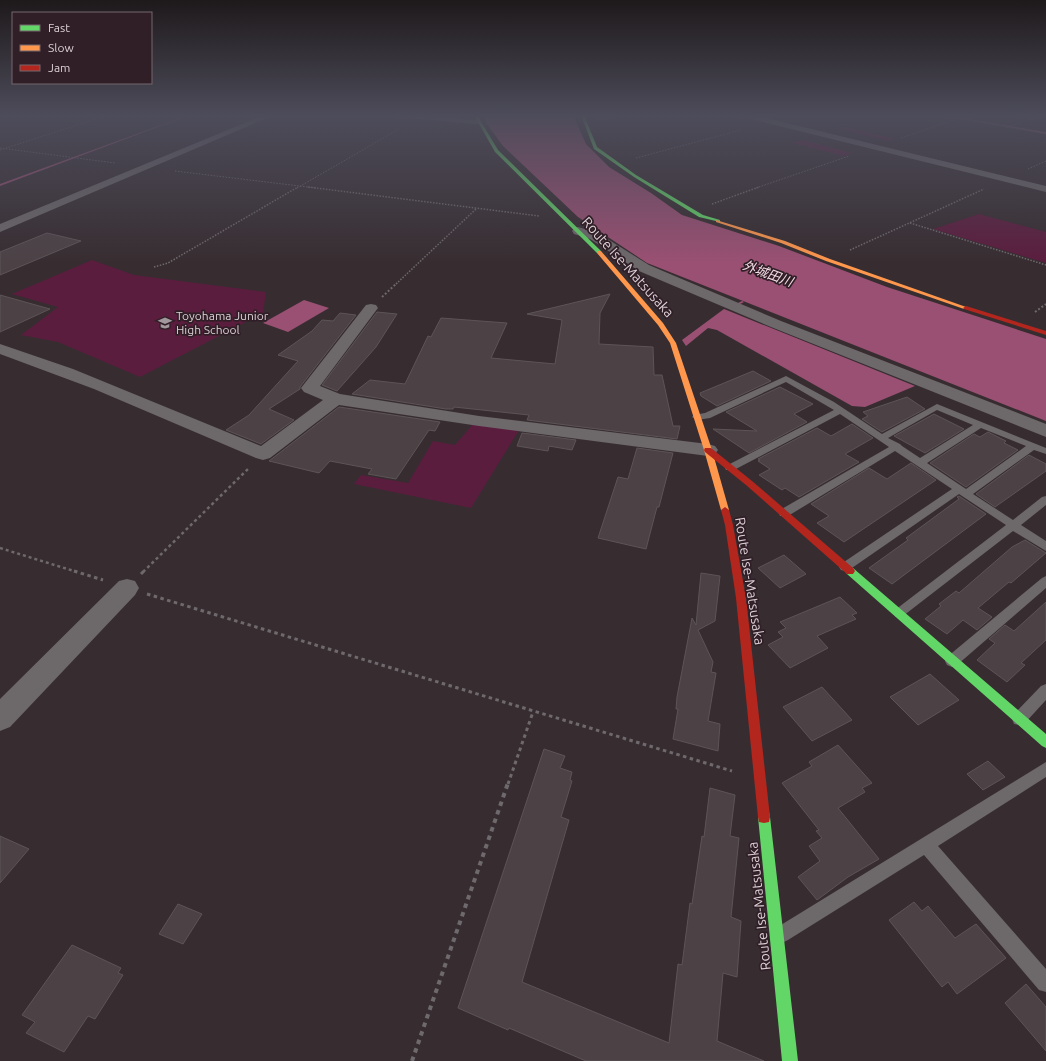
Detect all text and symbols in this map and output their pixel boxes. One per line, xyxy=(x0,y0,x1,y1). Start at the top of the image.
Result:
legend xyxy=(12,12,152,84)
text: Fast xyxy=(48,21,70,34)
text: Slow xyxy=(48,41,74,54)
text: Jam xyxy=(48,61,70,74)
street label: Route Ise-Matsusaka xyxy=(579,214,677,320)
water label: 外城田川 xyxy=(741,258,797,289)
place label: Toyohama Junior High School xyxy=(176,309,269,336)
school or university icon: Toyohama Junior High School xyxy=(157,315,173,331)
street label: Route Ise-Matsusaka xyxy=(732,516,768,646)
street label: Route Ise-Matsusaka xyxy=(744,841,774,971)

